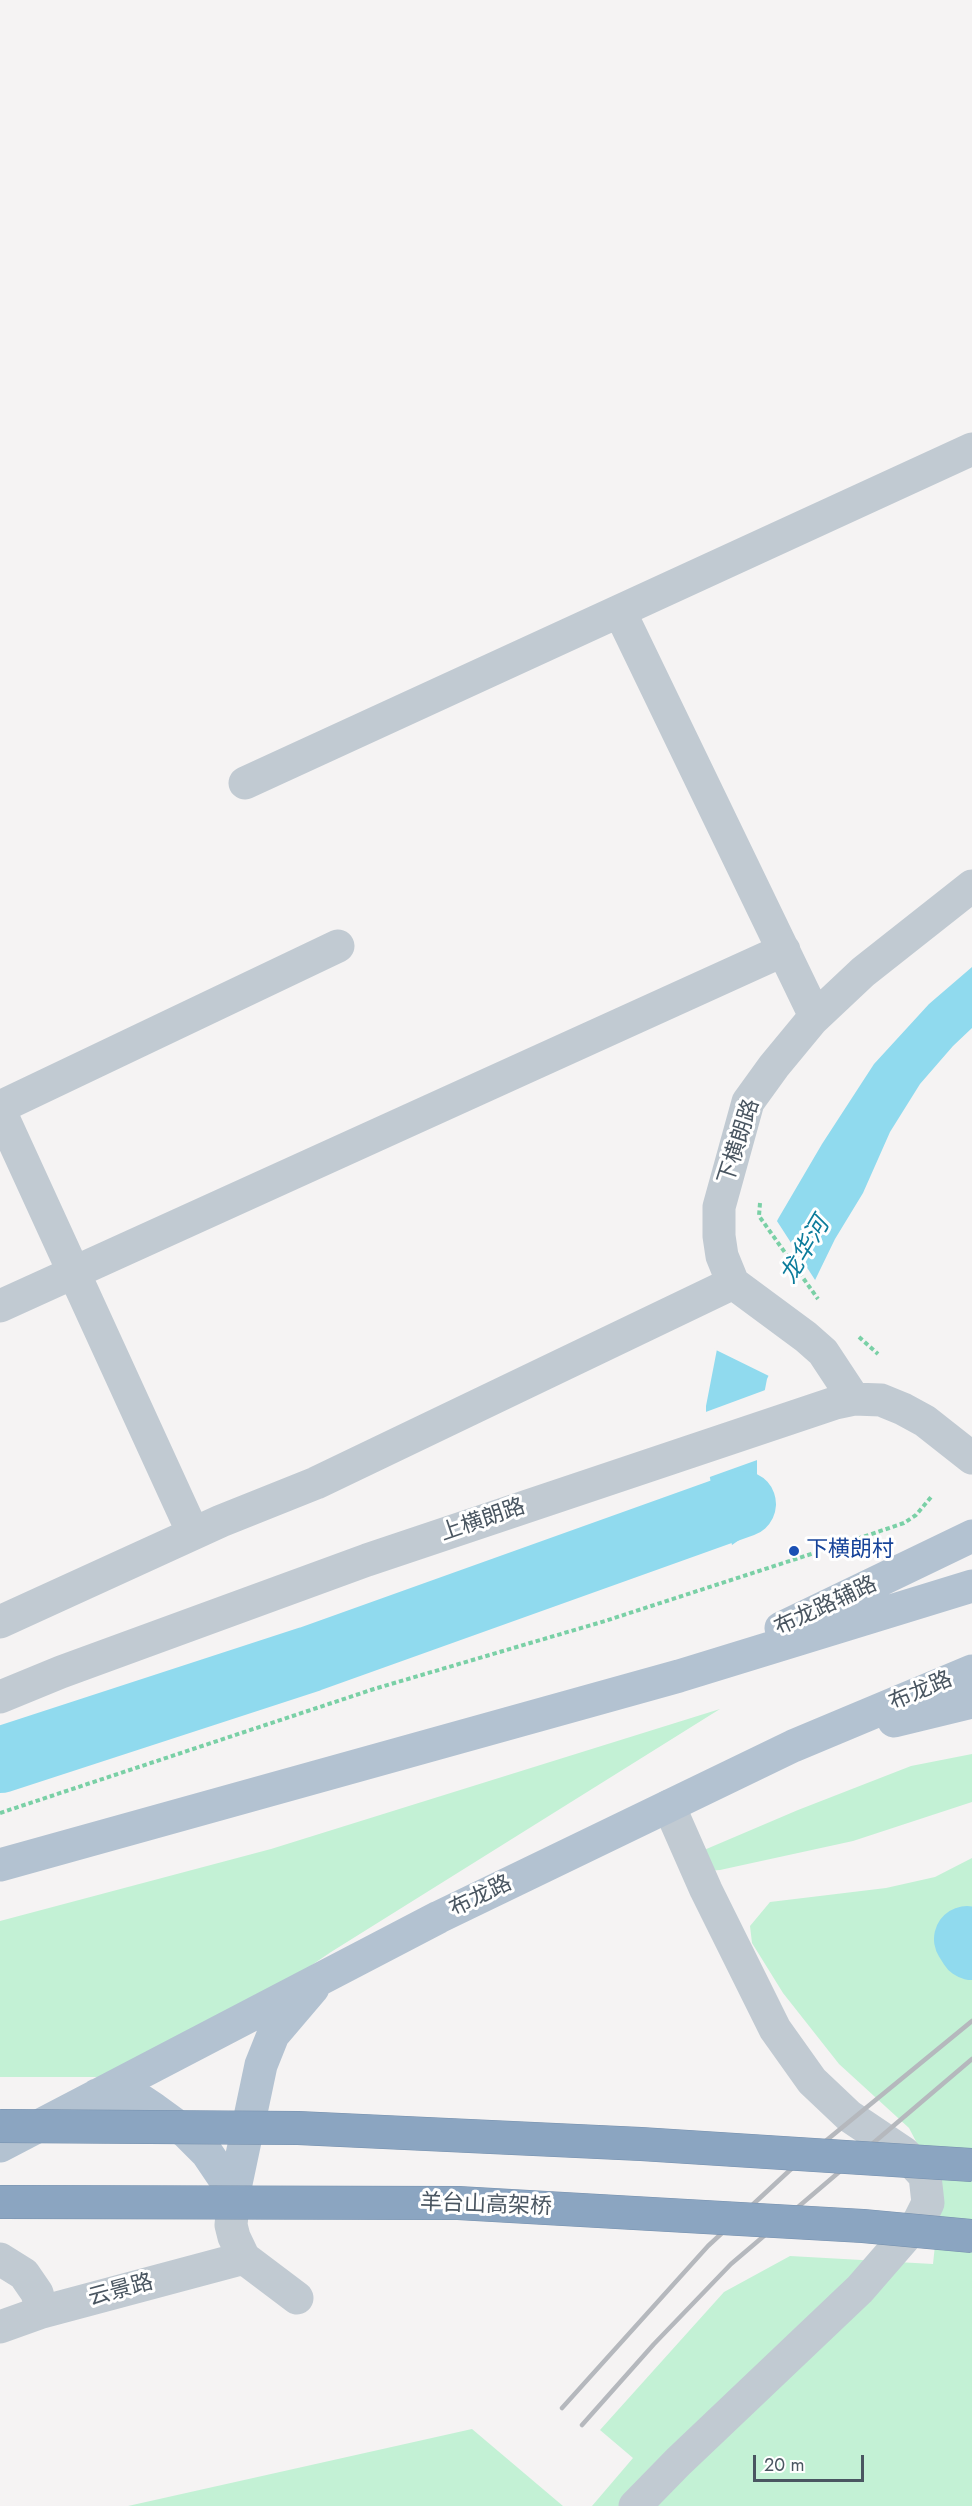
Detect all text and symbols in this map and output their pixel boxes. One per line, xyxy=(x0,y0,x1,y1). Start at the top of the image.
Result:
street label: 下横朗路 xyxy=(714,1096,766,1188)
water label: 龙华河 xyxy=(775,1213,837,1289)
street label: 上横朗路 xyxy=(437,1494,529,1548)
place label: 下横朗村 xyxy=(806,1538,894,1564)
marker: 下横朗村 xyxy=(787,1544,801,1558)
street label: 布龙路辅路 xyxy=(771,1572,881,1642)
street label: 布龙路 xyxy=(885,1667,957,1717)
street label: 布龙路 xyxy=(446,1871,516,1923)
street label: 羊台山高架桥 xyxy=(420,2191,552,2221)
street label: 云景路 xyxy=(86,2270,156,2312)
scale bar xyxy=(756,2443,867,2481)
text: 20 m xyxy=(764,2452,804,2478)

